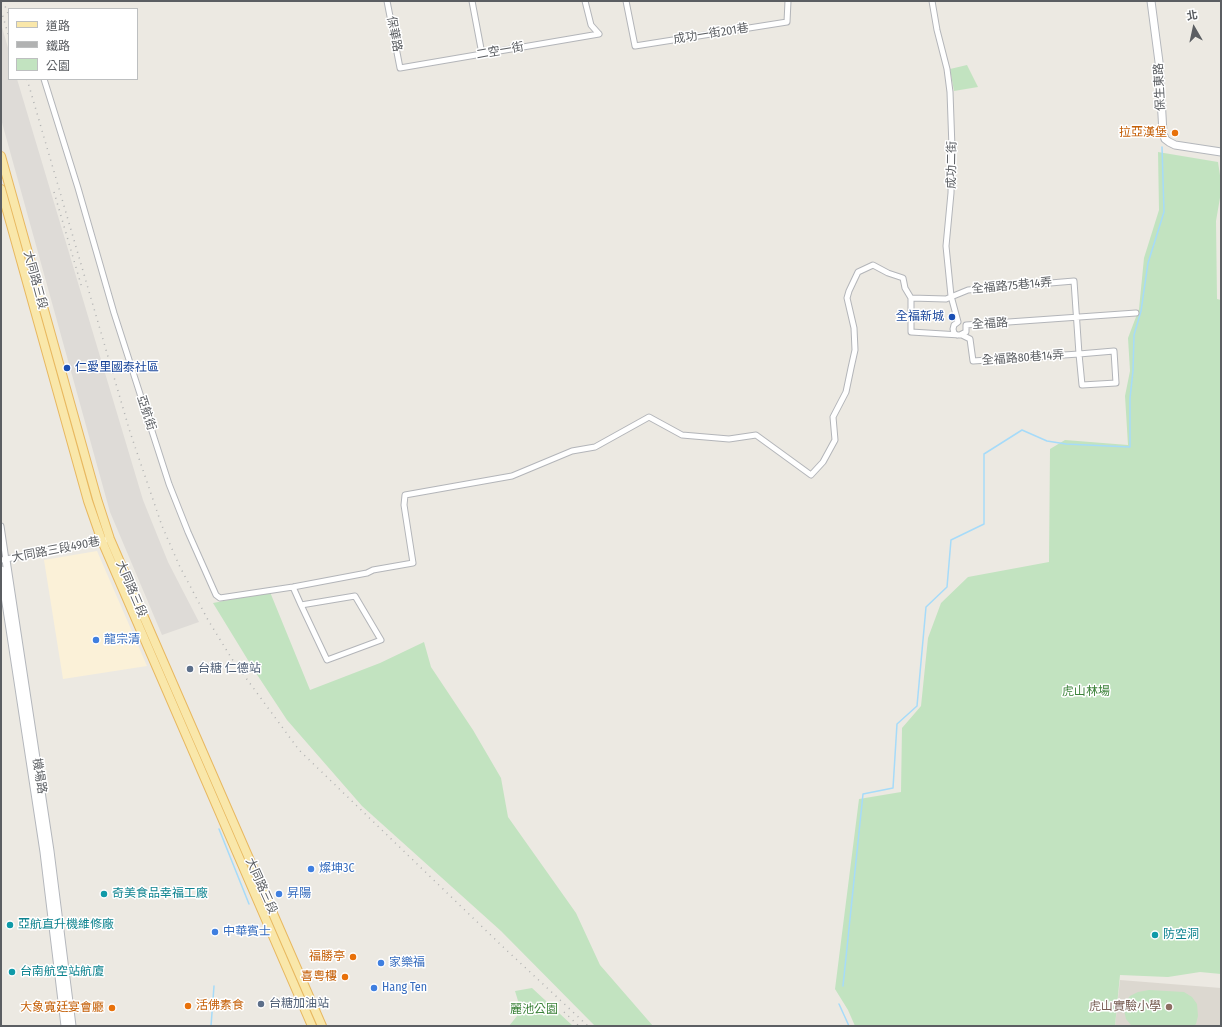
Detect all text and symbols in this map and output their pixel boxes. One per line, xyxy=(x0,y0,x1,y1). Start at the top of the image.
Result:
legend xyxy=(8,8,138,80)
north arrow xyxy=(1174,8,1214,48)
text: 北 xyxy=(1186,8,1198,23)
street label: 保華路 xyxy=(383,15,405,53)
text: 道路 xyxy=(46,19,70,33)
street label: 成功一街201巷 xyxy=(672,21,750,47)
text: 鐵路 xyxy=(46,39,70,53)
street label: 二空一街 xyxy=(475,40,525,62)
text: 公園 xyxy=(46,59,70,73)
street label: 保生東路 xyxy=(1152,63,1168,111)
place label: 拉亞漢堡 xyxy=(1119,126,1167,140)
marker: 拉亞漢堡 xyxy=(1170,128,1180,138)
street label: 成功二街 xyxy=(944,141,960,189)
street label: 大同路三段 xyxy=(20,249,50,311)
street label: 全福路75巷14弄 xyxy=(971,275,1053,297)
place label: 全福新城 xyxy=(896,310,944,324)
marker: 全福新城 xyxy=(947,312,957,322)
street label: 全福路 xyxy=(972,316,1008,332)
street label: 全福路80巷14弄 xyxy=(981,348,1065,368)
place label: 仁愛里國泰社區 xyxy=(75,361,159,375)
marker: 仁愛里國泰社區 xyxy=(62,363,72,373)
street label: 亞航街 xyxy=(134,394,158,432)
street label: 大同路三段490巷 xyxy=(11,534,101,566)
street label: 大同路三段 xyxy=(113,559,149,619)
place label: 龍宗清 xyxy=(104,633,140,647)
marker: 龍宗清 xyxy=(91,635,101,645)
place label: 台糖 仁德站 xyxy=(198,662,261,676)
marker: 台糖 仁德站 xyxy=(185,664,195,674)
park label: 虎山林場 xyxy=(1062,685,1110,699)
street label: 機場路 xyxy=(29,757,49,795)
street label: 大同路三段 xyxy=(242,856,280,916)
place label: 燦坤3C xyxy=(319,862,355,876)
marker: 燦坤3C xyxy=(306,864,316,874)
place label: 奇美食品幸福工廠 xyxy=(112,887,208,901)
place label: 昇陽 xyxy=(287,887,311,901)
marker: 奇美食品幸福工廠 xyxy=(99,889,109,899)
marker: 昇陽 xyxy=(274,889,284,899)
place label: 亞航直升機維修廠 xyxy=(18,918,114,932)
marker: 亞航直升機維修廠 xyxy=(5,920,15,930)
place label: 中華賓士 xyxy=(223,925,271,939)
marker: 中華賓士 xyxy=(210,927,220,937)
place label: 防空洞 xyxy=(1163,928,1199,942)
marker: 防空洞 xyxy=(1150,930,1160,940)
place label: 福勝亭 xyxy=(309,950,345,964)
marker: 福勝亭 xyxy=(348,952,358,962)
place label: 家樂福 xyxy=(389,956,425,970)
marker: 家樂福 xyxy=(376,958,386,968)
place label: 台南航空站航廈 xyxy=(20,965,104,979)
marker: 台南航空站航廈 xyxy=(7,967,17,977)
place label: 喜粵樓 xyxy=(301,970,337,984)
marker: 喜粵樓 xyxy=(340,972,350,982)
place label: Hang Ten xyxy=(382,981,427,995)
marker: Hang Ten xyxy=(369,983,379,993)
place label: 台糖加油站 xyxy=(269,997,329,1011)
place label: 活佛素食 xyxy=(196,999,244,1013)
marker: 台糖加油站 xyxy=(256,999,266,1009)
place label: 虎山實驗小學 xyxy=(1089,1000,1161,1014)
place label: 大象寬廷宴會廳 xyxy=(20,1001,104,1015)
marker: 活佛素食 xyxy=(183,1001,193,1011)
marker: 虎山實驗小學 xyxy=(1164,1002,1174,1012)
marker: 大象寬廷宴會廳 xyxy=(107,1003,117,1013)
park label: 麗池公園 xyxy=(510,1003,558,1017)

